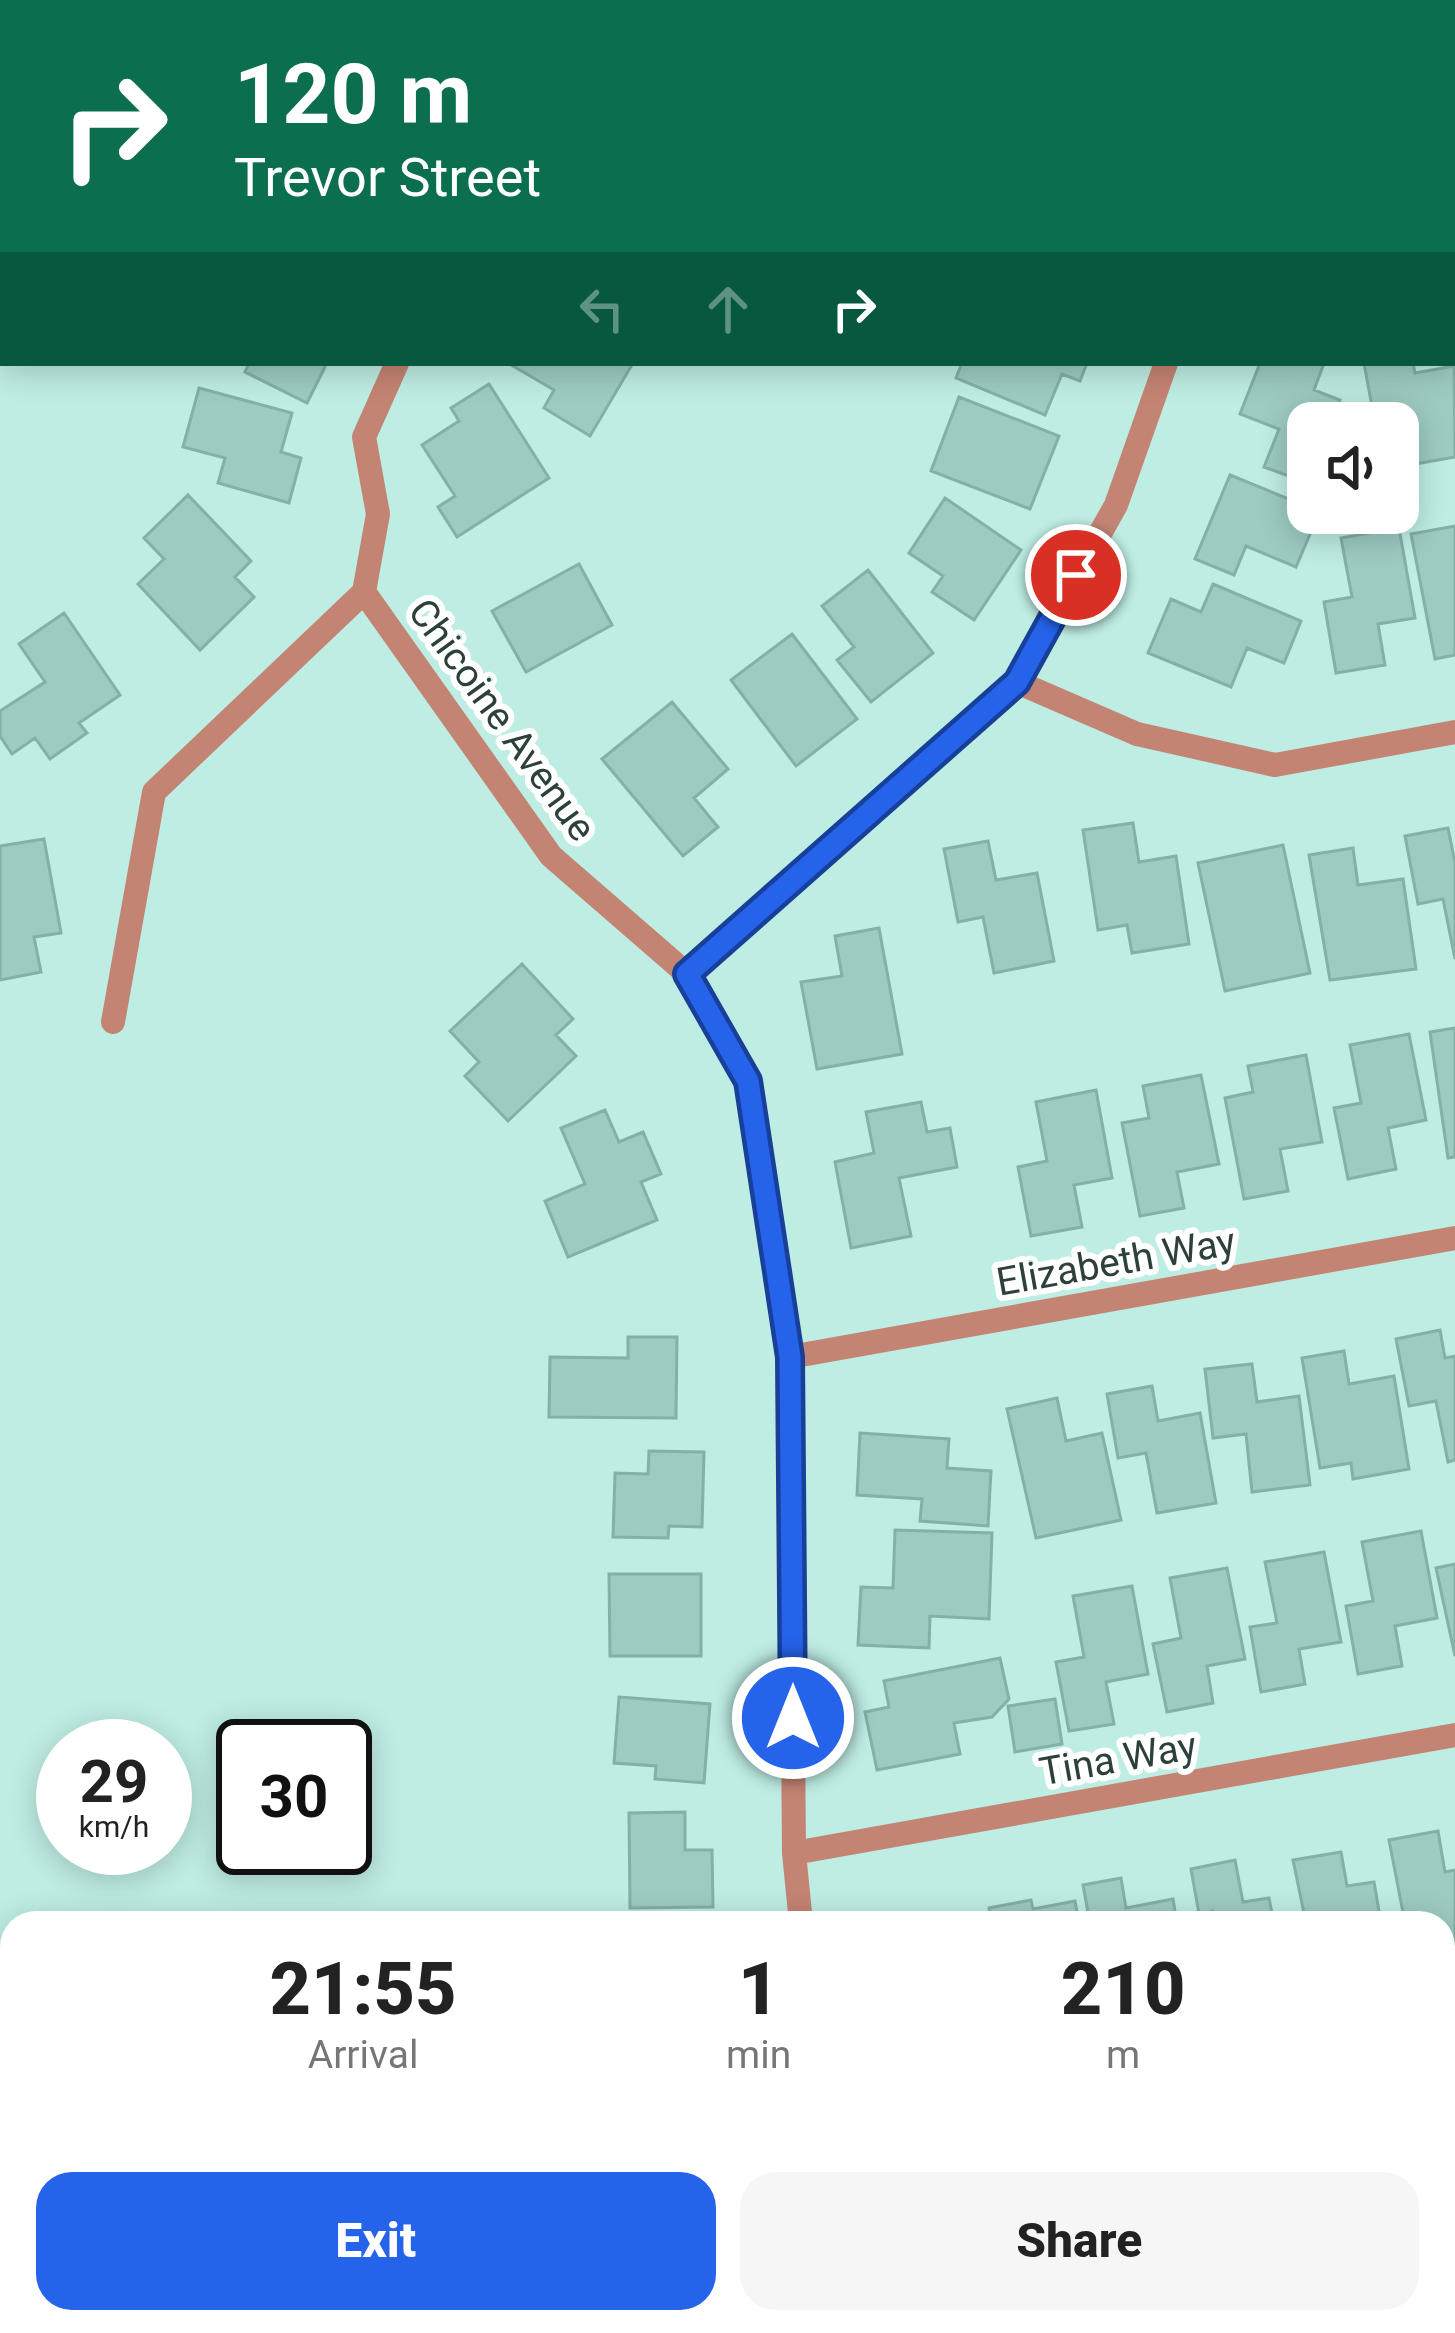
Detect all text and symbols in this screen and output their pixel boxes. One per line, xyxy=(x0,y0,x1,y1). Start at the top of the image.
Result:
text: 120 m xyxy=(234,45,472,144)
icon: right xyxy=(36,48,192,204)
text: Trevor Street xyxy=(234,146,541,209)
icon: left xyxy=(569,276,635,342)
icon: ahead xyxy=(695,276,761,342)
icon: right xyxy=(821,276,887,342)
map controls xyxy=(1287,402,1419,534)
button: sound xyxy=(1287,402,1419,534)
pin xyxy=(1025,524,1127,626)
icon: arrive xyxy=(1043,542,1109,608)
street label: Chicoine Avenue xyxy=(399,590,605,850)
street label: Elizabeth Way xyxy=(993,1218,1239,1306)
position arrow xyxy=(730,1655,856,1781)
speed limit sign: 30 xyxy=(216,1719,372,1875)
street label: Tina Way xyxy=(1036,1723,1200,1795)
text: 29 xyxy=(80,1746,148,1817)
text: km/h xyxy=(79,1809,149,1844)
text: 21:55 xyxy=(270,1947,457,2032)
text: 1 xyxy=(738,1947,779,2032)
text: 210 xyxy=(1061,1947,1185,2032)
text: Arrival xyxy=(308,2032,418,2078)
text: min xyxy=(726,2032,791,2078)
text: m xyxy=(1106,2032,1140,2078)
button: Exit xyxy=(36,2172,716,2310)
button: Share xyxy=(740,2172,1419,2310)

